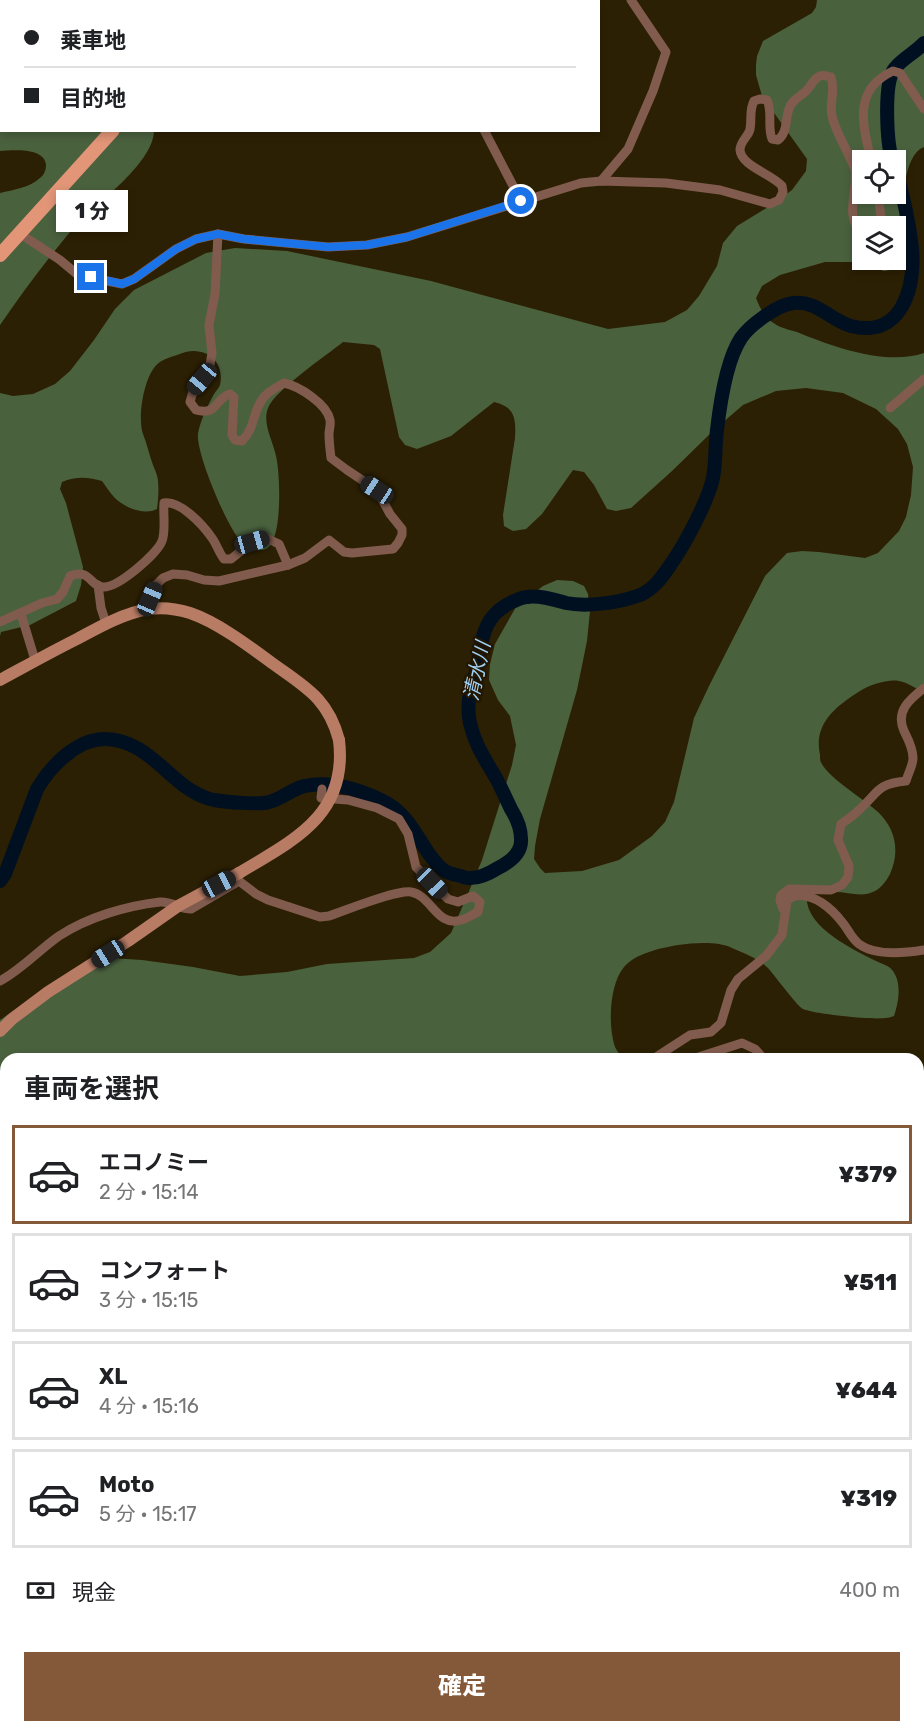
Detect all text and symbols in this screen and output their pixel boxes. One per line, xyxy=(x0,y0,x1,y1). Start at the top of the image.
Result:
text: 乗車地 xyxy=(60,27,126,54)
text: 目的地 xyxy=(60,85,126,112)
map controls xyxy=(852,150,906,270)
button: locate xyxy=(852,150,906,204)
route start xyxy=(507,187,534,214)
callout: 1 分 xyxy=(55,190,127,232)
text: 1 分 xyxy=(75,199,109,223)
button: layers xyxy=(852,216,906,270)
route end xyxy=(77,263,104,290)
car xyxy=(184,359,220,399)
car xyxy=(357,473,397,507)
car xyxy=(232,528,272,556)
car xyxy=(135,579,165,619)
water label: 清水川 xyxy=(459,637,495,703)
car xyxy=(413,864,451,902)
car xyxy=(199,868,239,900)
car xyxy=(88,937,128,971)
text: 車両を選択 xyxy=(24,1073,159,1105)
icon: car xyxy=(27,1148,81,1202)
text: エコノミー xyxy=(99,1149,209,1176)
text: ¥379 xyxy=(838,1161,897,1188)
text: 2 分 · 15:14 xyxy=(99,1180,199,1204)
icon: car xyxy=(27,1256,81,1310)
text: コンフォート xyxy=(99,1257,230,1284)
text: ¥511 xyxy=(843,1269,897,1296)
text: 3 分 · 15:15 xyxy=(99,1288,198,1312)
text: XL xyxy=(99,1363,127,1390)
icon: car xyxy=(27,1364,81,1418)
text: ¥644 xyxy=(835,1377,897,1404)
text: 4 分 · 15:16 xyxy=(99,1394,199,1418)
text: Moto xyxy=(99,1471,154,1498)
icon: car xyxy=(27,1472,81,1526)
text: ¥319 xyxy=(840,1485,897,1512)
text: 5 分 · 15:17 xyxy=(99,1502,197,1526)
icon: cash xyxy=(24,1574,57,1607)
text: 400 m xyxy=(840,1578,900,1602)
text: 現金 xyxy=(72,1579,116,1606)
button: 確定 xyxy=(24,1652,900,1721)

